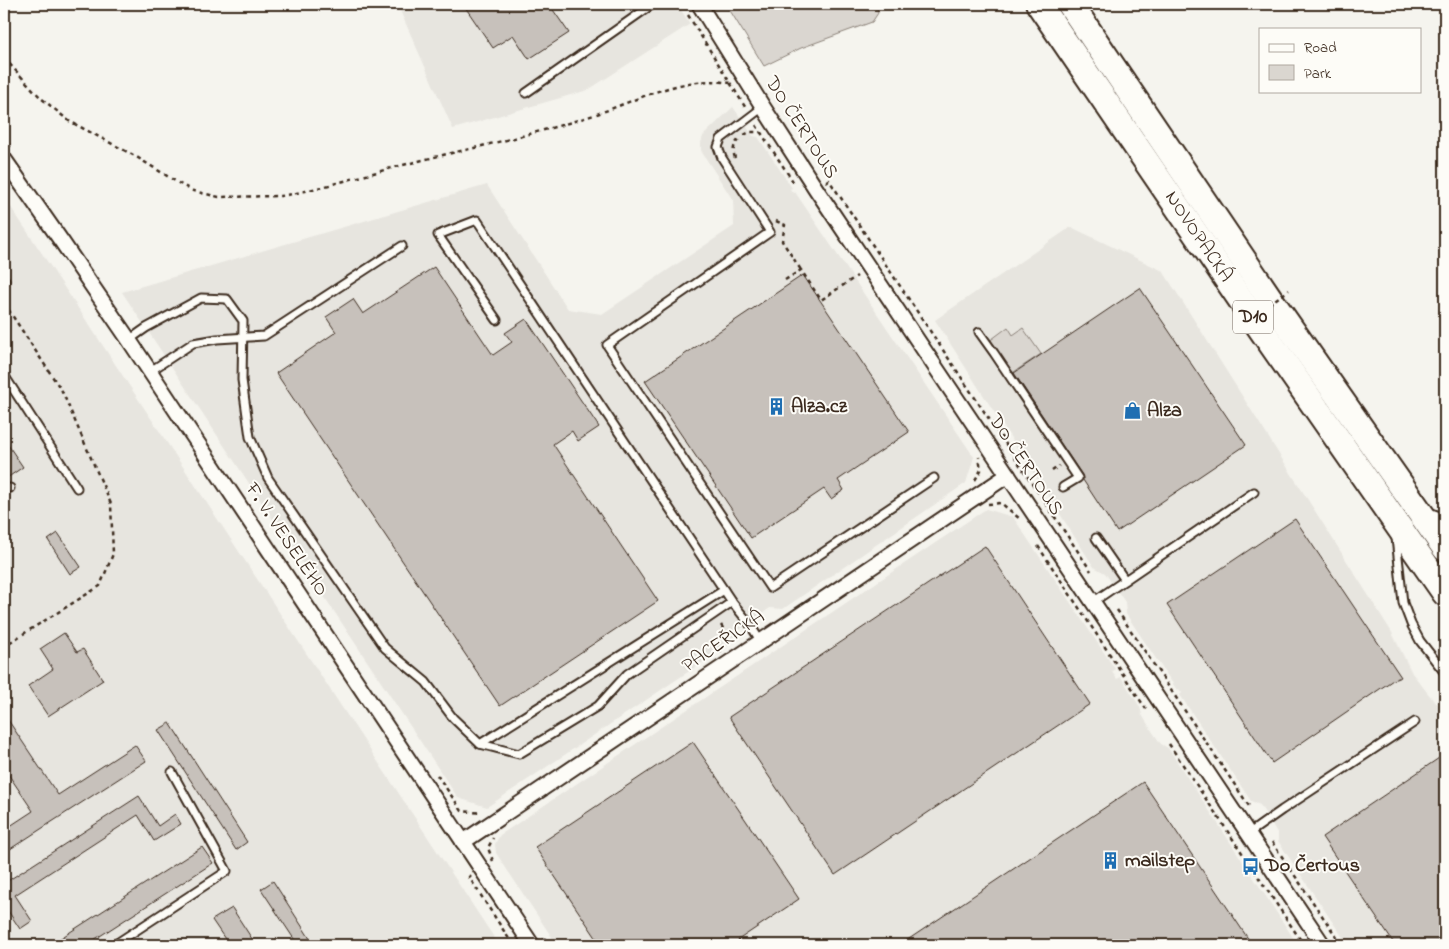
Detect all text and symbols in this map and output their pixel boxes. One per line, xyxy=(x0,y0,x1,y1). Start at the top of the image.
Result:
legend xyxy=(1259,28,1422,92)
text: Road xyxy=(1304,37,1337,59)
text: Park xyxy=(1304,63,1332,85)
street label: DO ČERTOUS xyxy=(756,70,845,185)
street label: NOVOPACKÁ xyxy=(1157,185,1239,289)
road number: D10 xyxy=(1233,300,1273,334)
place label: Alza.cz xyxy=(791,393,848,422)
building icon: Alza.cz xyxy=(767,397,787,417)
place label: Alza xyxy=(1147,397,1182,426)
shop icon: Alza xyxy=(1123,401,1143,421)
street label: DO ČERTOUS xyxy=(980,408,1070,522)
street label: F. V. VESELÉHO xyxy=(237,477,335,603)
street label: PACEŘICKÁ xyxy=(677,604,771,680)
place label: mailstep xyxy=(1125,847,1195,876)
building icon: mailstep xyxy=(1101,851,1121,871)
place label: Do Čertous xyxy=(1264,852,1360,881)
bus stop icon: Do Čertous xyxy=(1241,856,1261,876)

